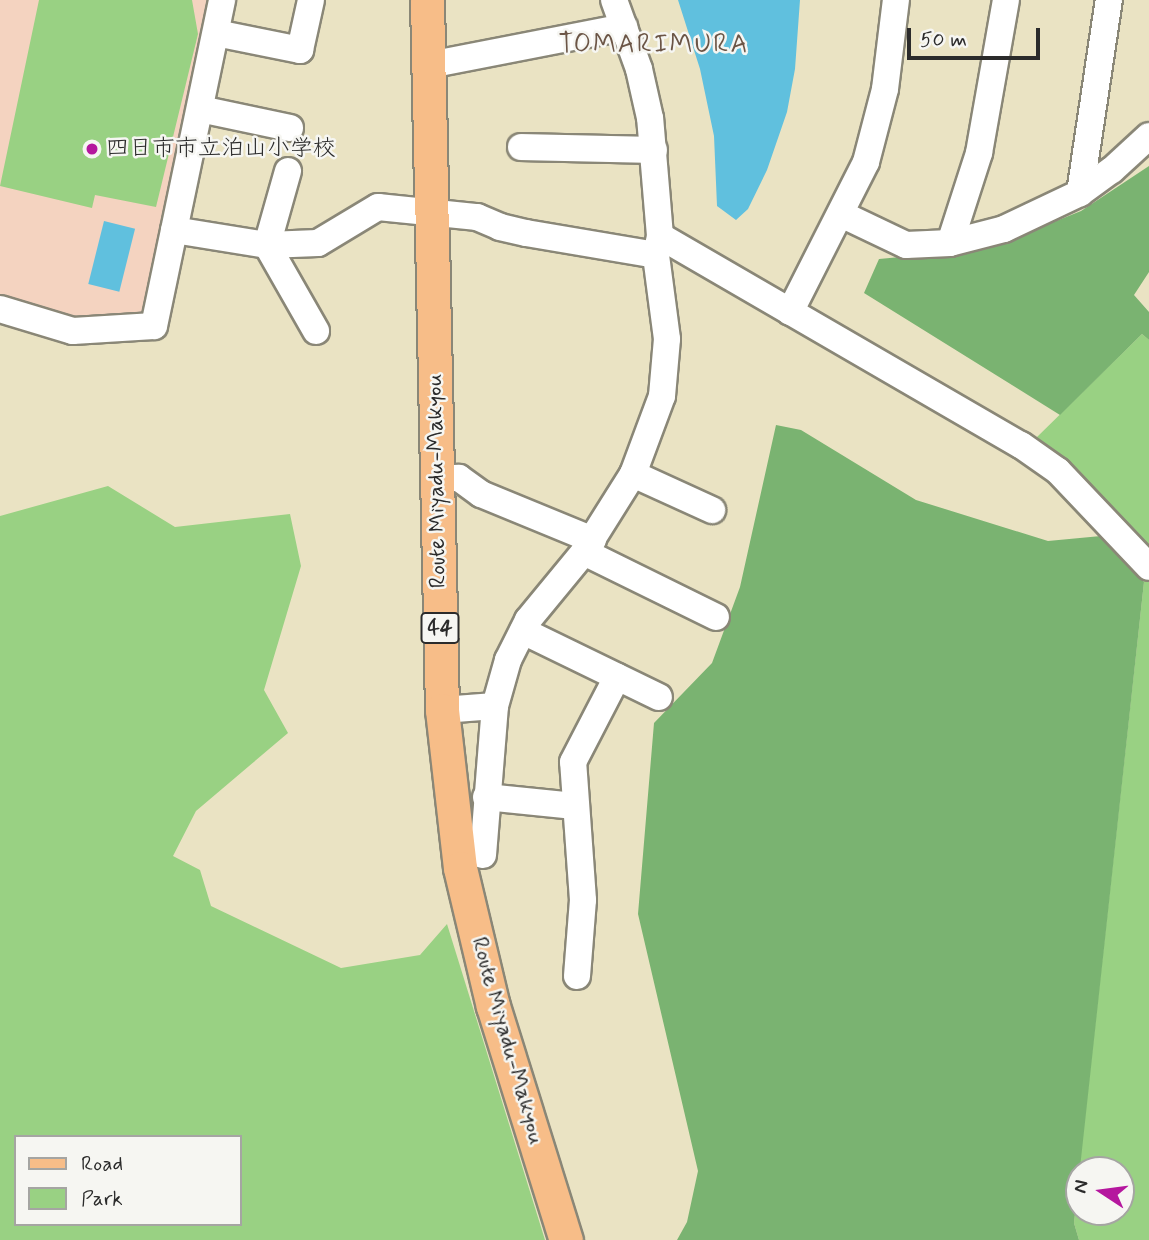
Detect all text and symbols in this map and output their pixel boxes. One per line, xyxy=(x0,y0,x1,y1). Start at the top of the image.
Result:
scale bar xyxy=(911,14,1044,58)
text: 50 m xyxy=(920,26,967,54)
district label: TOMARIMURA xyxy=(561,30,747,62)
place label: 四日市市立泊山小学校 xyxy=(106,135,336,163)
marker: 四日市市立泊山小学校 xyxy=(84,141,100,157)
street label: Route Miyadu-Makyou xyxy=(421,372,453,590)
road number: 44 xyxy=(419,610,461,646)
street label: Route Miyadu-Makyou xyxy=(464,933,550,1149)
legend xyxy=(14,1135,242,1226)
text: Road xyxy=(81,1150,123,1178)
north arrow xyxy=(1065,1156,1135,1226)
text: N xyxy=(1067,1178,1095,1196)
text: Park xyxy=(81,1185,123,1213)

